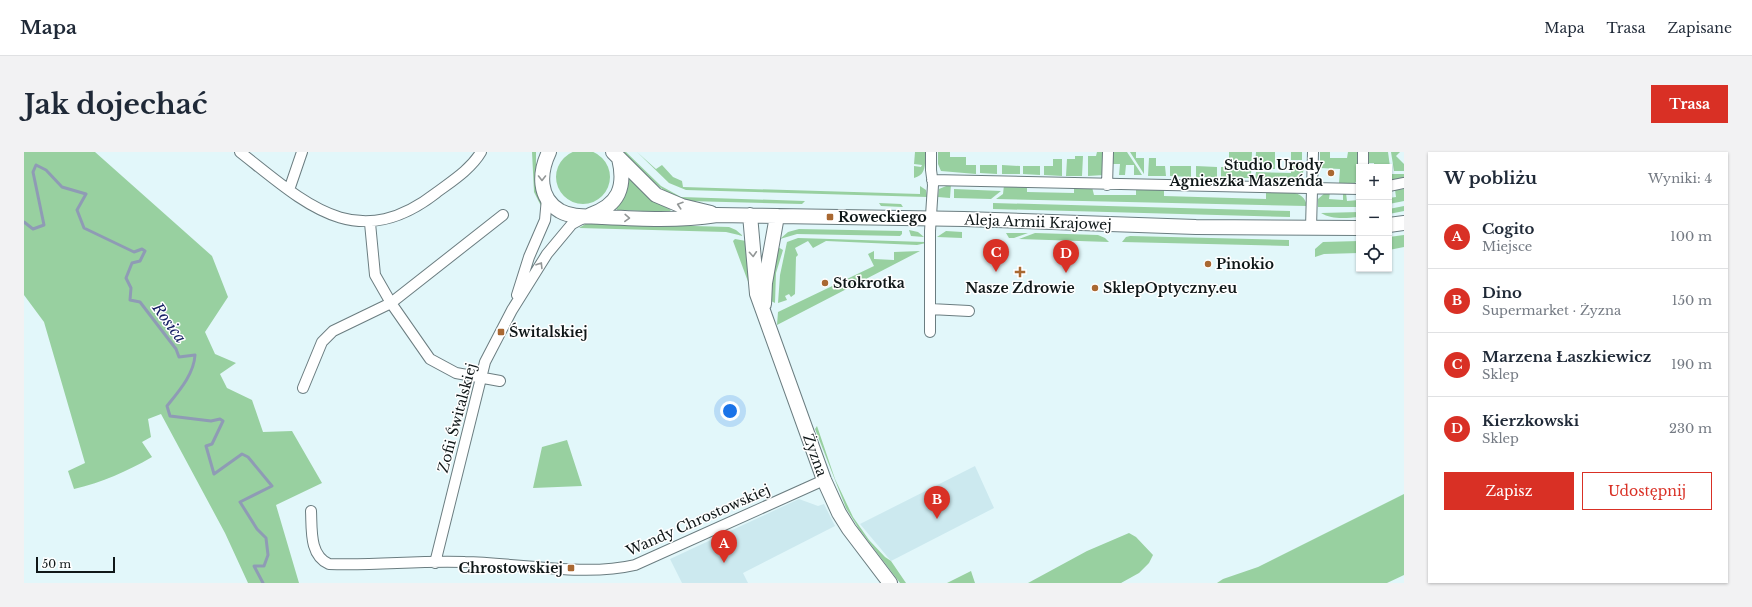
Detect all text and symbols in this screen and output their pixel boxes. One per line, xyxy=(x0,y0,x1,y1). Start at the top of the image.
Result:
text: Mapa xyxy=(20,16,77,39)
text: Mapa xyxy=(1544,19,1585,37)
text: Trasa xyxy=(1607,19,1645,37)
text: Zapisane xyxy=(1667,19,1732,37)
button: Trasa xyxy=(1651,85,1728,123)
text: Jak dojechać xyxy=(24,87,208,122)
place label: Studio Urody Agnieszka Maszeńda xyxy=(1169,156,1324,190)
map controls xyxy=(1356,164,1392,272)
button: + xyxy=(1356,164,1392,200)
marker: Studio Urody Agnieszka Maszeńda xyxy=(1326,168,1336,178)
text: W pobliżu xyxy=(1444,168,1537,189)
text: Wyniki: 4 xyxy=(1648,170,1712,187)
one-way arrow xyxy=(538,175,546,181)
button: − xyxy=(1356,200,1392,236)
one-way arrow xyxy=(676,201,683,210)
place label: Roweckiego xyxy=(838,208,927,226)
street label: Aleja Armii Krajowej xyxy=(963,210,1112,234)
marker: Roweckiego xyxy=(825,212,835,222)
one-way arrow xyxy=(624,214,630,222)
text: Cogito xyxy=(1482,219,1534,238)
text: A xyxy=(1452,228,1462,245)
text: 100 m xyxy=(1670,228,1712,245)
button: locate xyxy=(1356,236,1392,272)
text: Miejsce xyxy=(1482,238,1532,255)
pin: C xyxy=(983,239,1009,272)
pin: D xyxy=(1053,240,1079,273)
one-way arrow xyxy=(749,251,758,257)
place label: Pinokio xyxy=(1216,255,1274,273)
marker: Pinokio xyxy=(1203,259,1213,269)
one-way arrow xyxy=(535,262,543,269)
marker: Nasze Zdrowie xyxy=(1014,266,1026,278)
place label: Stokrotka xyxy=(833,274,905,292)
marker: Stokrotka xyxy=(820,278,830,288)
place label: Nasze Zdrowie xyxy=(965,279,1075,297)
place label: SklepOptyczny.eu xyxy=(1103,279,1237,297)
marker: SklepOptyczny.eu xyxy=(1090,283,1100,293)
text: Dino xyxy=(1482,283,1522,302)
text: B xyxy=(1452,292,1462,309)
text: 150 m xyxy=(1672,292,1712,309)
water label: Rosica xyxy=(148,298,190,346)
text: Supermarket · Żyzna xyxy=(1482,302,1621,319)
place label: Świtalskiej xyxy=(509,322,588,341)
marker: Świtalskiej xyxy=(496,327,506,337)
text: Marzena Łaszkiewicz xyxy=(1482,347,1651,366)
text: C xyxy=(1452,356,1462,373)
text: 190 m xyxy=(1671,356,1712,373)
street label: Zofii Świtalskiej xyxy=(433,361,480,475)
text: Sklep xyxy=(1482,366,1519,383)
your location xyxy=(720,401,740,421)
text: Kierzkowski xyxy=(1482,411,1579,430)
text: D xyxy=(1451,420,1463,437)
text: 230 m xyxy=(1669,420,1712,437)
text: Sklep xyxy=(1482,430,1519,447)
street label: Żyzna xyxy=(799,431,831,479)
button: Zapisz xyxy=(1444,472,1574,510)
button: Udostępnij xyxy=(1582,472,1712,510)
street label: Wandy Chrostowskiej xyxy=(622,480,773,560)
pin: B xyxy=(924,486,950,519)
pin: A xyxy=(711,530,737,563)
scale bar xyxy=(36,555,115,574)
text: 50 m xyxy=(42,557,71,571)
place label: Chrostowskiej xyxy=(459,559,563,577)
marker: Chrostowskiej xyxy=(566,563,576,573)

